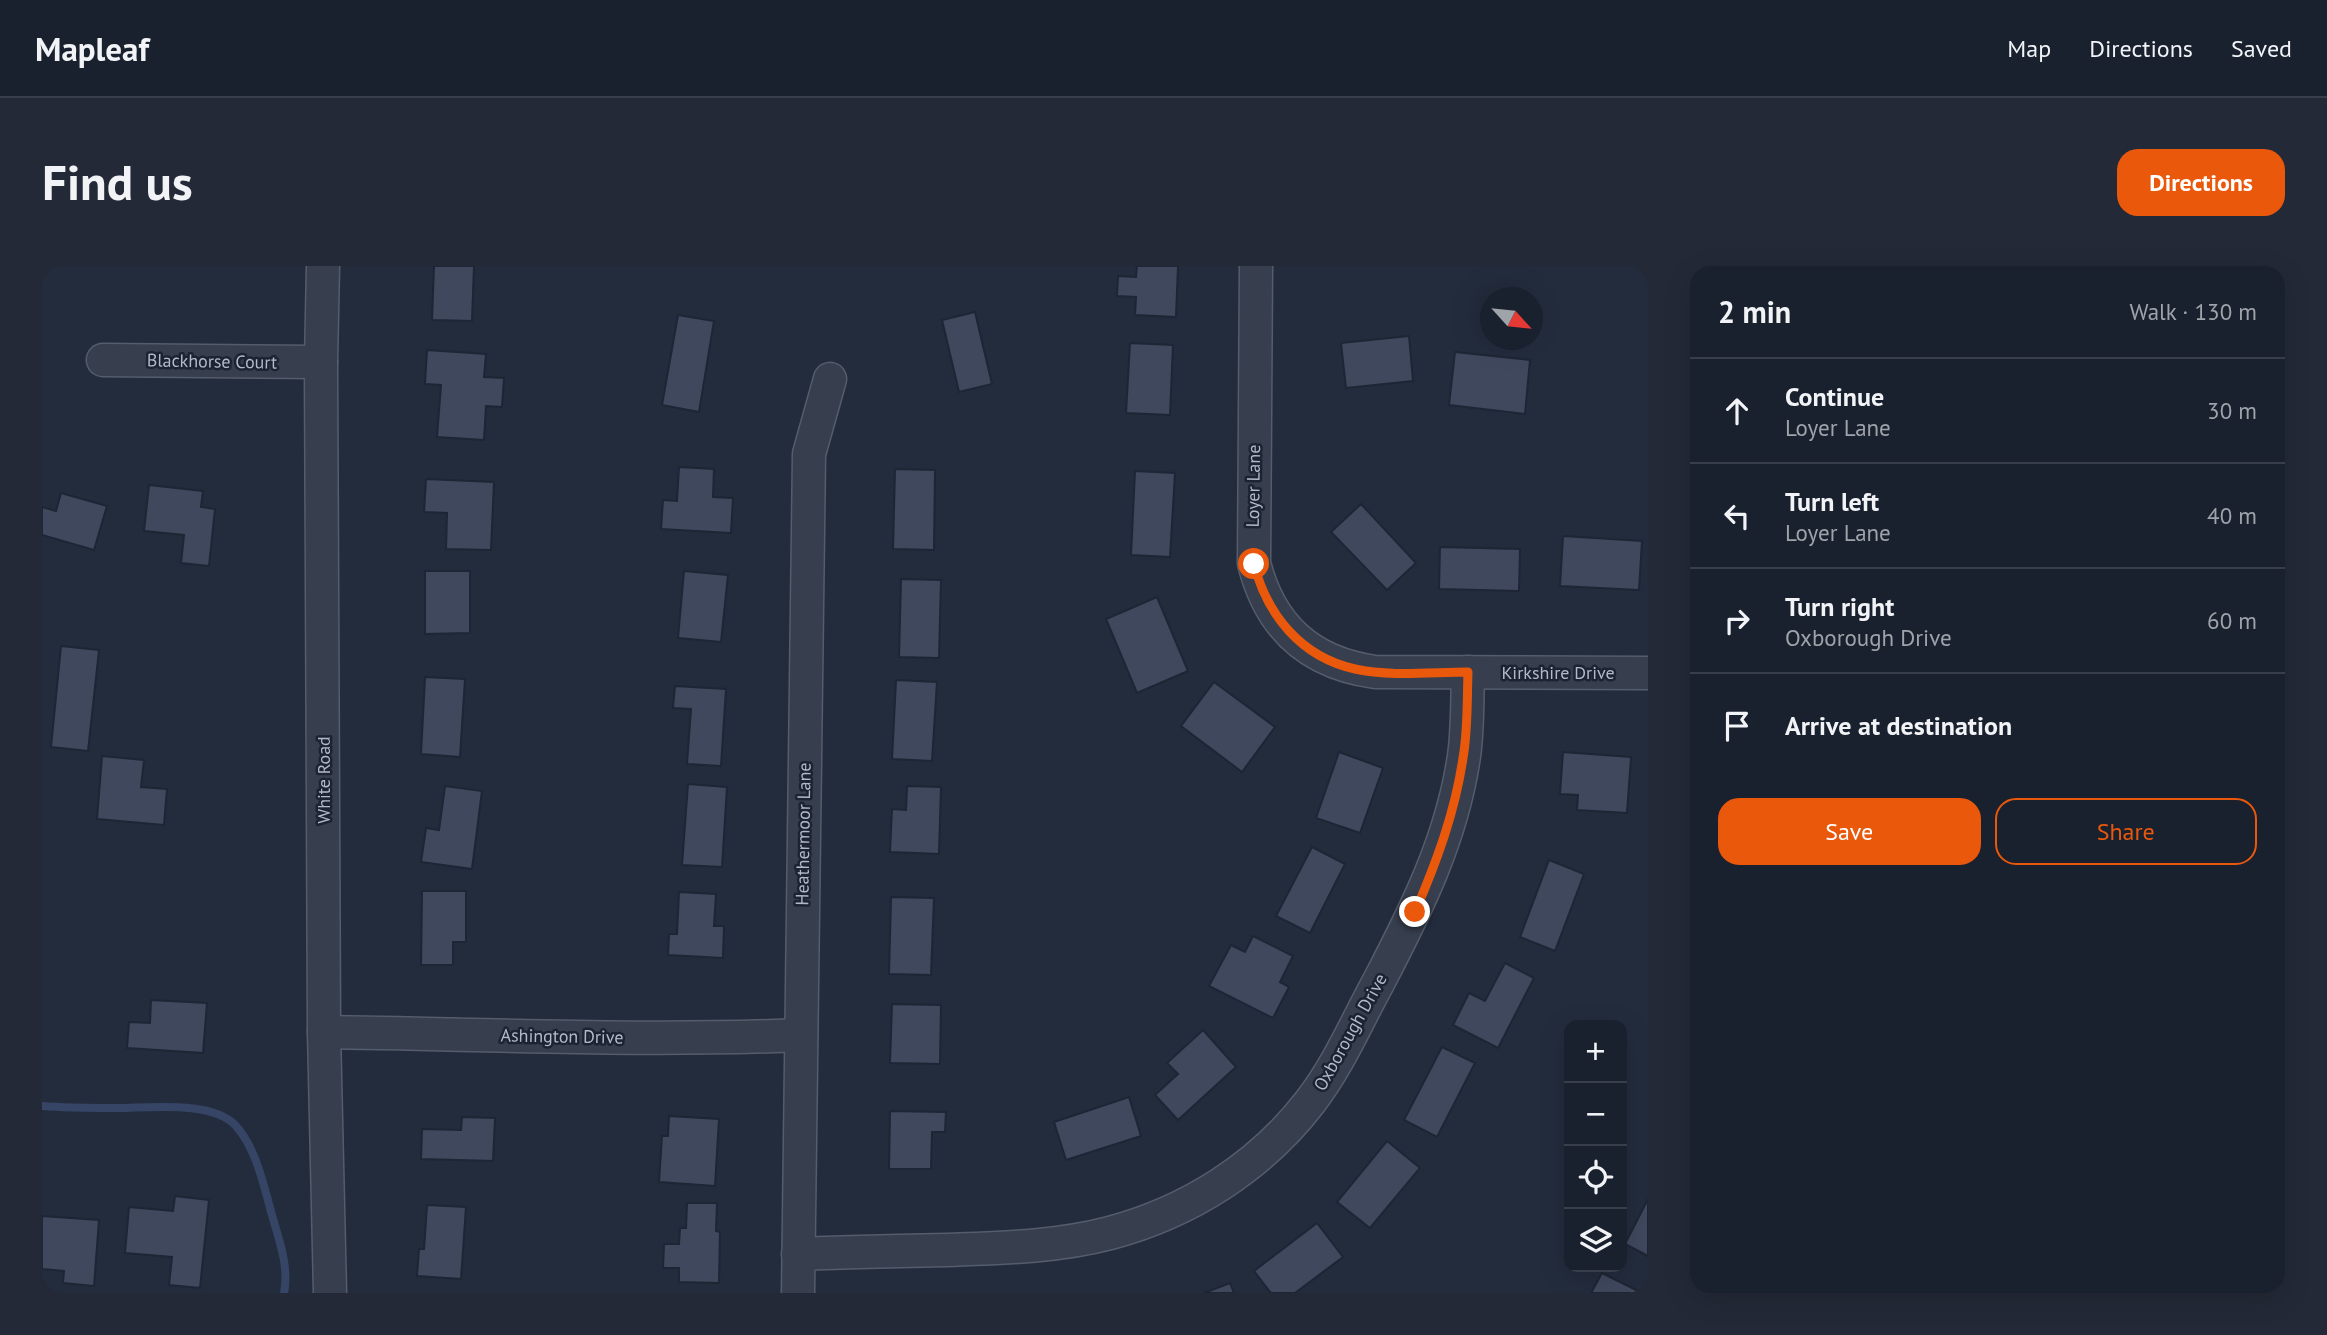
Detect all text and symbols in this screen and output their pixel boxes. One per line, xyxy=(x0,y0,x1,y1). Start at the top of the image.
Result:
text: Mapleaf xyxy=(35,27,149,70)
text: Map xyxy=(2007,33,2051,64)
text: Directions xyxy=(2089,33,2193,64)
text: Saved xyxy=(2231,33,2292,64)
button: Directions xyxy=(2117,149,2285,216)
text: Find us xyxy=(42,150,193,214)
north arrow xyxy=(1480,287,1543,350)
text: 2 min xyxy=(1718,292,1791,331)
text: Walk · 130 m xyxy=(2130,297,2257,326)
street label: Blackhorse Court xyxy=(147,348,277,374)
text: Continue xyxy=(1785,380,1884,413)
icon: ahead xyxy=(1718,392,1756,430)
text: 30 m xyxy=(2207,396,2257,425)
text: Loyer Lane xyxy=(1785,413,1891,442)
street label: Loyer Lane xyxy=(1241,444,1265,528)
text: Turn left xyxy=(1785,485,1879,518)
icon: left xyxy=(1718,497,1756,535)
text: 40 m xyxy=(2207,501,2257,530)
text: Loyer Lane xyxy=(1785,518,1891,547)
route start xyxy=(1238,548,1269,579)
text: Turn right xyxy=(1785,590,1894,623)
icon: right xyxy=(1718,602,1756,640)
text: 60 m xyxy=(2207,606,2257,635)
text: Oxborough Drive xyxy=(1785,623,1952,652)
street label: Kirkshire Drive xyxy=(1501,661,1615,684)
icon: arrive xyxy=(1718,707,1756,745)
text: Arrive at destination xyxy=(1785,709,2012,742)
street label: White Road xyxy=(312,736,335,824)
street label: Heathermoor Lane xyxy=(790,762,816,906)
button: Save xyxy=(1718,798,1981,865)
button: Share xyxy=(1995,798,2257,865)
route end xyxy=(1399,896,1430,927)
street label: Oxborough Drive xyxy=(1308,969,1392,1095)
map controls xyxy=(1564,1020,1627,1272)
button: + xyxy=(1564,1020,1627,1083)
street label: Ashington Drive xyxy=(500,1023,624,1049)
button: − xyxy=(1564,1083,1627,1146)
button: locate xyxy=(1564,1146,1627,1209)
button: layers xyxy=(1564,1209,1627,1272)

